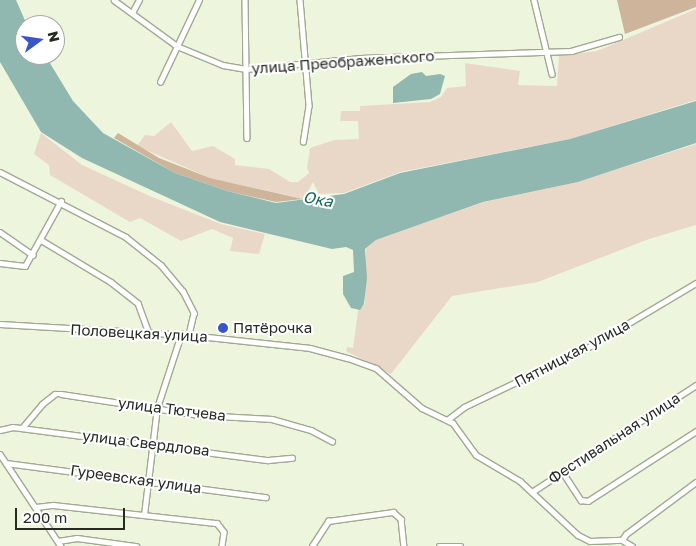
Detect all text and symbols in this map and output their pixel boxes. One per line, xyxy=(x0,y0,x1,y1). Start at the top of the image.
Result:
north arrow xyxy=(15,15,65,65)
text: N xyxy=(45,29,64,44)
street label: улица Преображенского xyxy=(251,47,435,77)
water label: Ока xyxy=(302,187,334,211)
street label: Пятницкая улица xyxy=(511,315,633,391)
place label: Пятёрочка xyxy=(233,319,312,337)
street label: Половецкая улица xyxy=(70,320,208,346)
marker: Пятёрочка xyxy=(217,322,229,334)
street label: Фестивальная улица xyxy=(545,389,683,487)
street label: улица Тютчева xyxy=(117,393,227,425)
street label: улица Свердлова xyxy=(81,426,211,460)
street label: Гуреевская улица xyxy=(69,461,203,497)
scale bar xyxy=(18,498,128,530)
text: 200 m xyxy=(23,508,67,526)

